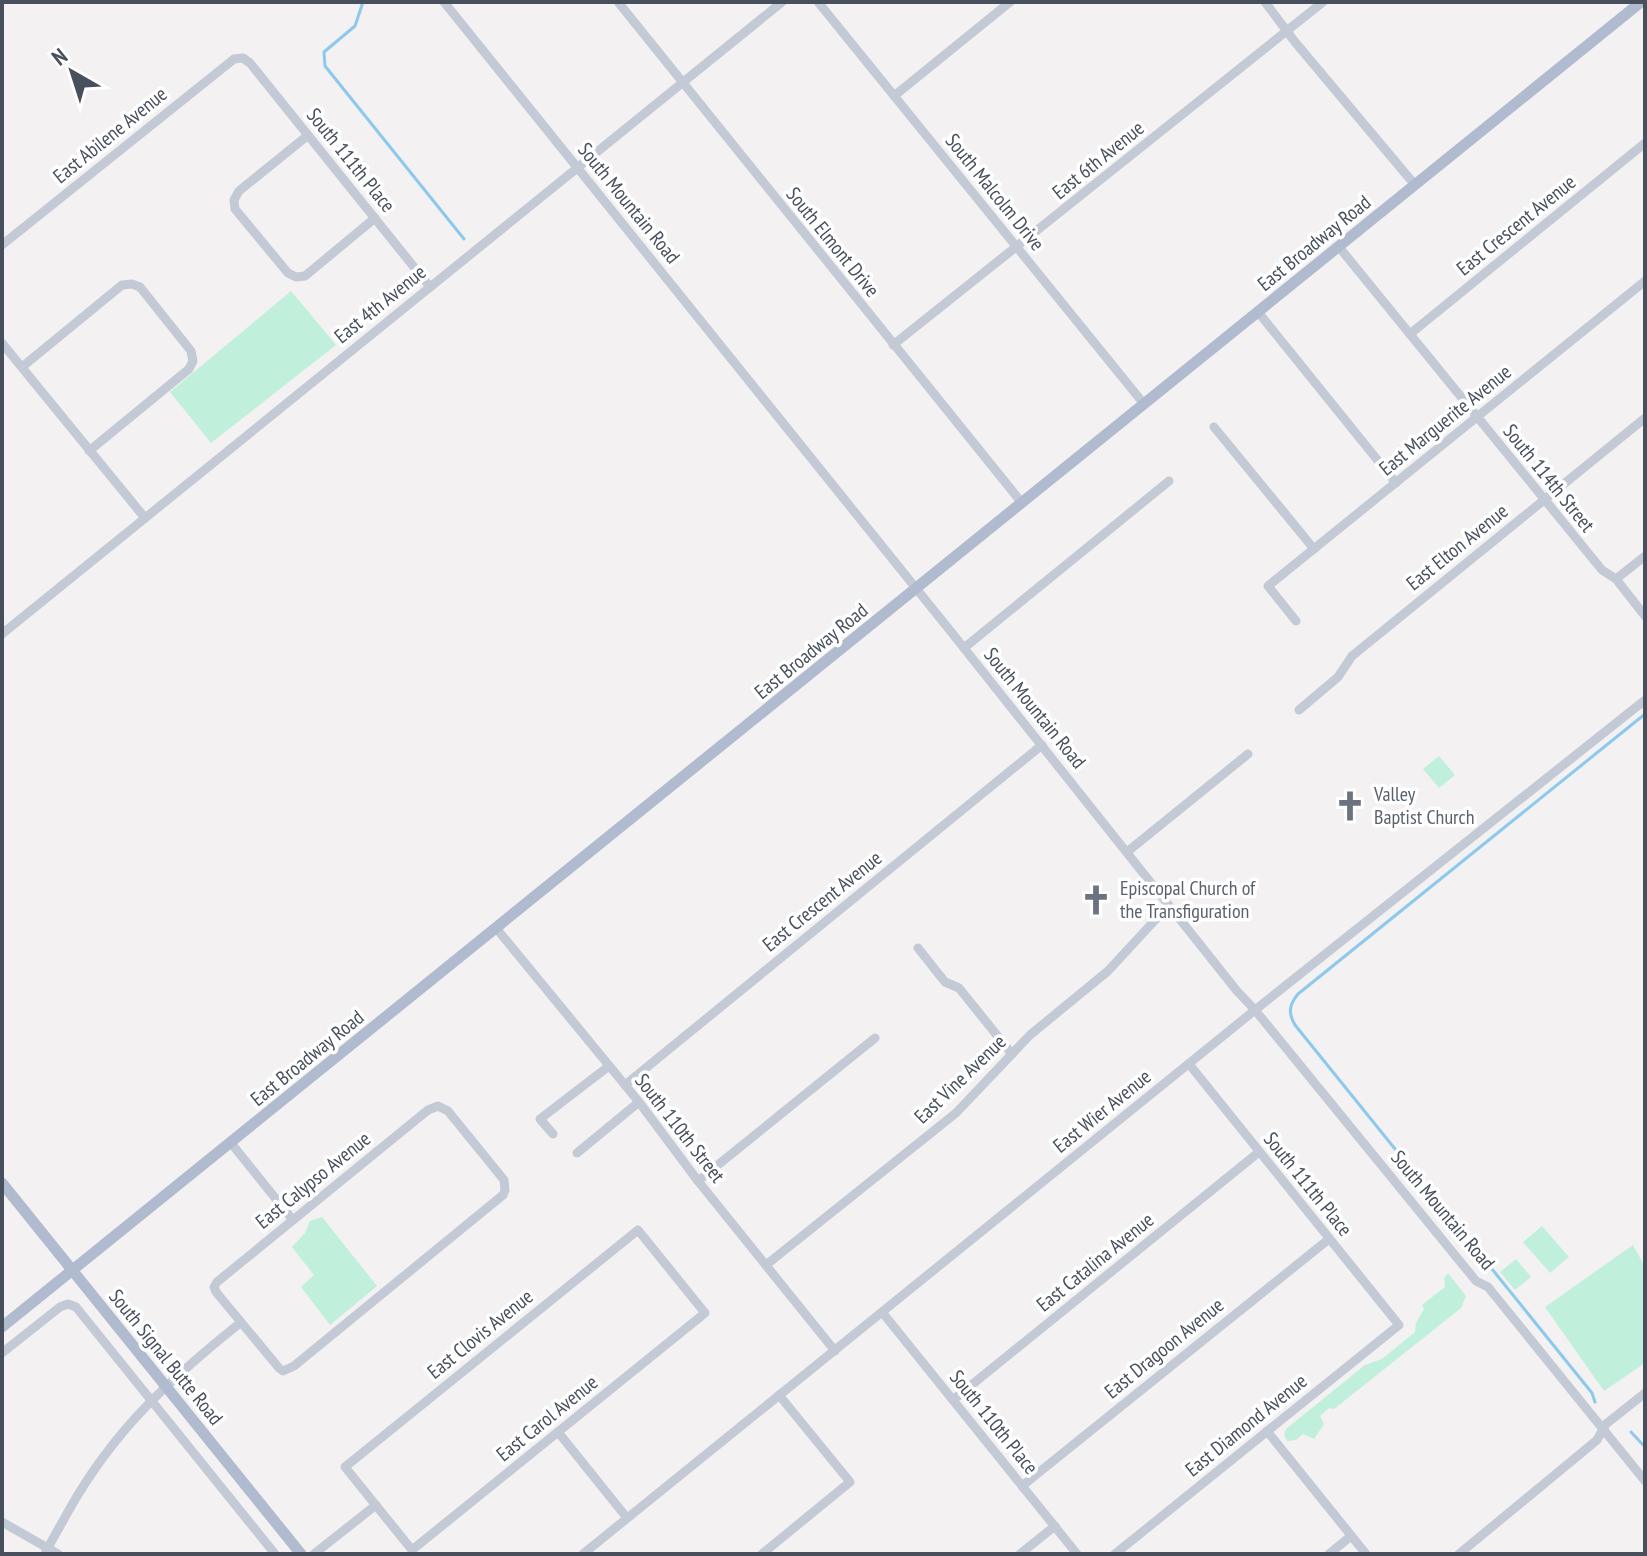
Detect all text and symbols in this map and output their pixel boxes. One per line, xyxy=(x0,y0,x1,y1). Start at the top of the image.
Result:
north arrow xyxy=(32,32,112,112)
text: N xyxy=(46,42,73,71)
street label: East Abilene Avenue xyxy=(48,81,172,189)
street label: South 111th Place xyxy=(301,103,401,217)
street label: East 6th Avenue xyxy=(1047,115,1149,205)
street label: South Malcolm Drive xyxy=(940,128,1050,256)
street label: South Mountain Road xyxy=(572,137,686,269)
street label: East Crescent Avenue xyxy=(1451,169,1581,281)
street label: South Elmont Drive xyxy=(781,182,885,302)
street label: East Broadway Road xyxy=(1252,189,1376,297)
street label: East 4th Avenue xyxy=(329,259,431,349)
street label: East Marguerite Avenue xyxy=(1374,359,1516,481)
street label: South 114th Street xyxy=(1498,419,1601,538)
street label: East Elton Avenue xyxy=(1401,498,1513,596)
street label: East Broadway Road xyxy=(749,597,873,705)
street label: South Mountain Road xyxy=(978,642,1092,774)
place label: Valley Baptist Church xyxy=(1373,781,1475,830)
church icon: Valley Baptist Church xyxy=(1333,789,1367,823)
street label: East Crescent Avenue xyxy=(757,845,887,957)
place label: Episcopal Church of the Transfiguration xyxy=(1120,875,1256,924)
church icon: Episcopal Church of the Transfiguration xyxy=(1079,883,1113,917)
street label: East Broadway Road xyxy=(245,1004,369,1112)
street label: East Vine Avenue xyxy=(909,1029,1011,1129)
street label: East Wier Avenue xyxy=(1048,1064,1156,1158)
street label: South 110th Street xyxy=(629,1068,731,1188)
street label: East Calypso Avenue xyxy=(250,1126,376,1234)
street label: South 111th Place xyxy=(1258,1127,1358,1241)
street label: South Mountain Road xyxy=(1385,1145,1501,1275)
street label: East Catalina Avenue xyxy=(1031,1207,1159,1317)
street label: East Clovis Avenue xyxy=(422,1283,538,1385)
street label: South Signal Butte Road xyxy=(103,1284,229,1430)
street label: East Dragoon Avenue xyxy=(1099,1292,1229,1404)
street label: South 110th Place xyxy=(944,1365,1044,1479)
street label: East Diamond Avenue xyxy=(1180,1368,1312,1482)
street label: East Carol Avenue xyxy=(491,1369,603,1467)

